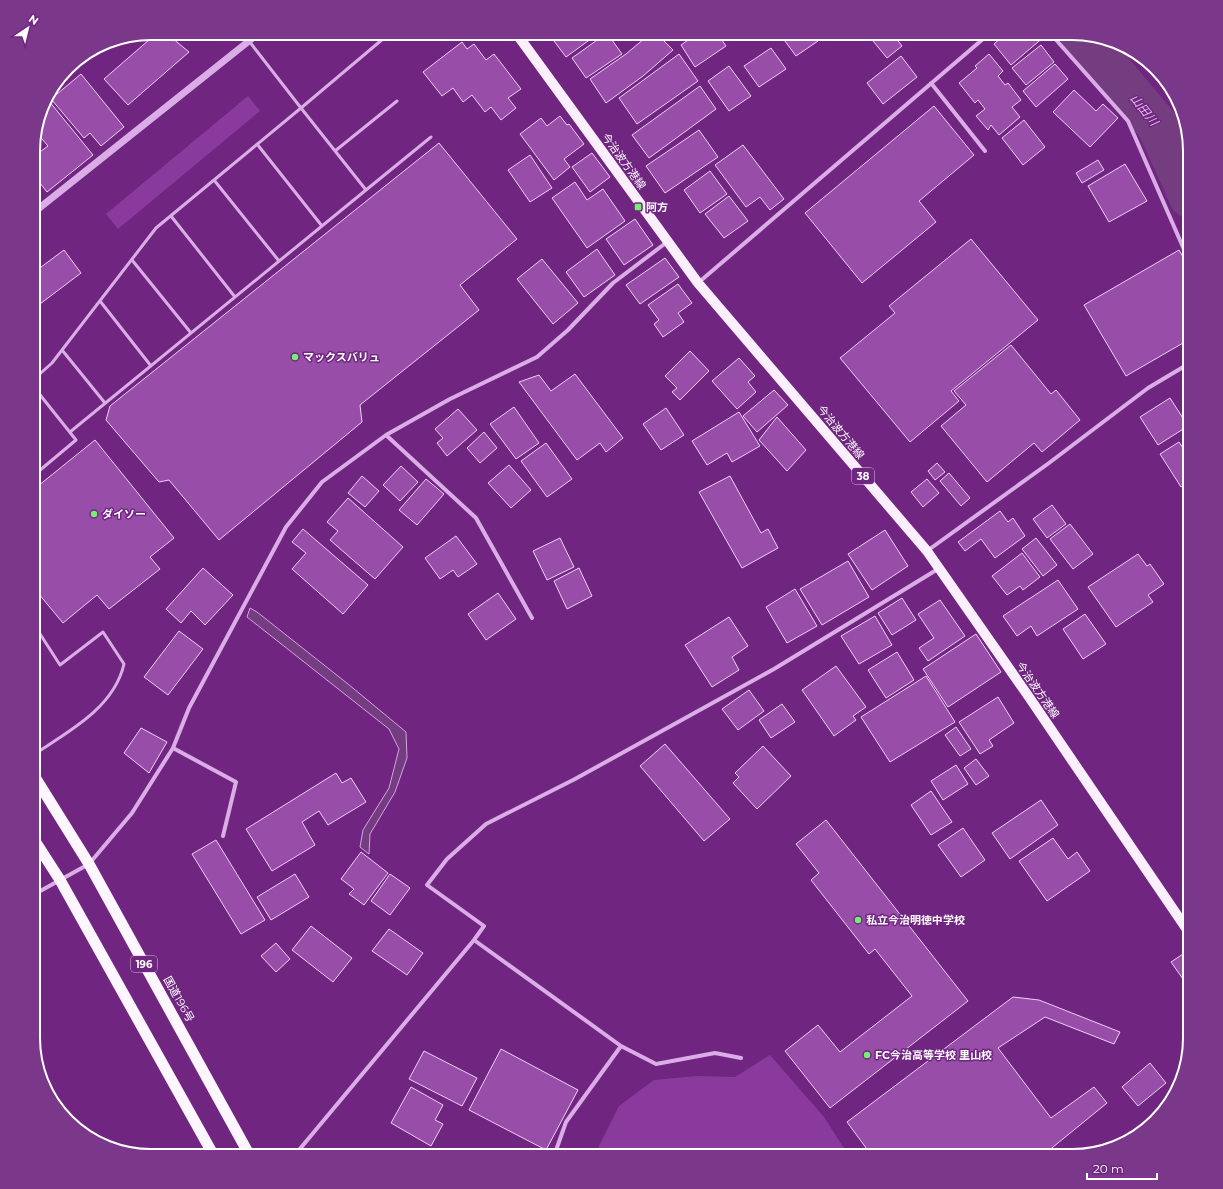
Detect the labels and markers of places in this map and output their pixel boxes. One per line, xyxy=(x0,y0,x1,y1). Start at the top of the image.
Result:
place label: 阿方 xyxy=(646,200,668,214)
marker: 阿方 xyxy=(633,202,643,212)
place label: マックスバリュ xyxy=(303,350,380,364)
marker: マックスバリュ xyxy=(290,352,300,362)
place label: ダイソー xyxy=(102,507,146,521)
marker: ダイソー xyxy=(89,509,99,519)
place label: 私立今治明徳中学校 xyxy=(866,913,965,927)
marker: 私立今治明徳中学校 xyxy=(853,915,863,925)
place label: FC今治高等学校 里山校 xyxy=(875,1048,992,1062)
marker: FC今治高等学校 里山校 xyxy=(862,1050,872,1060)

